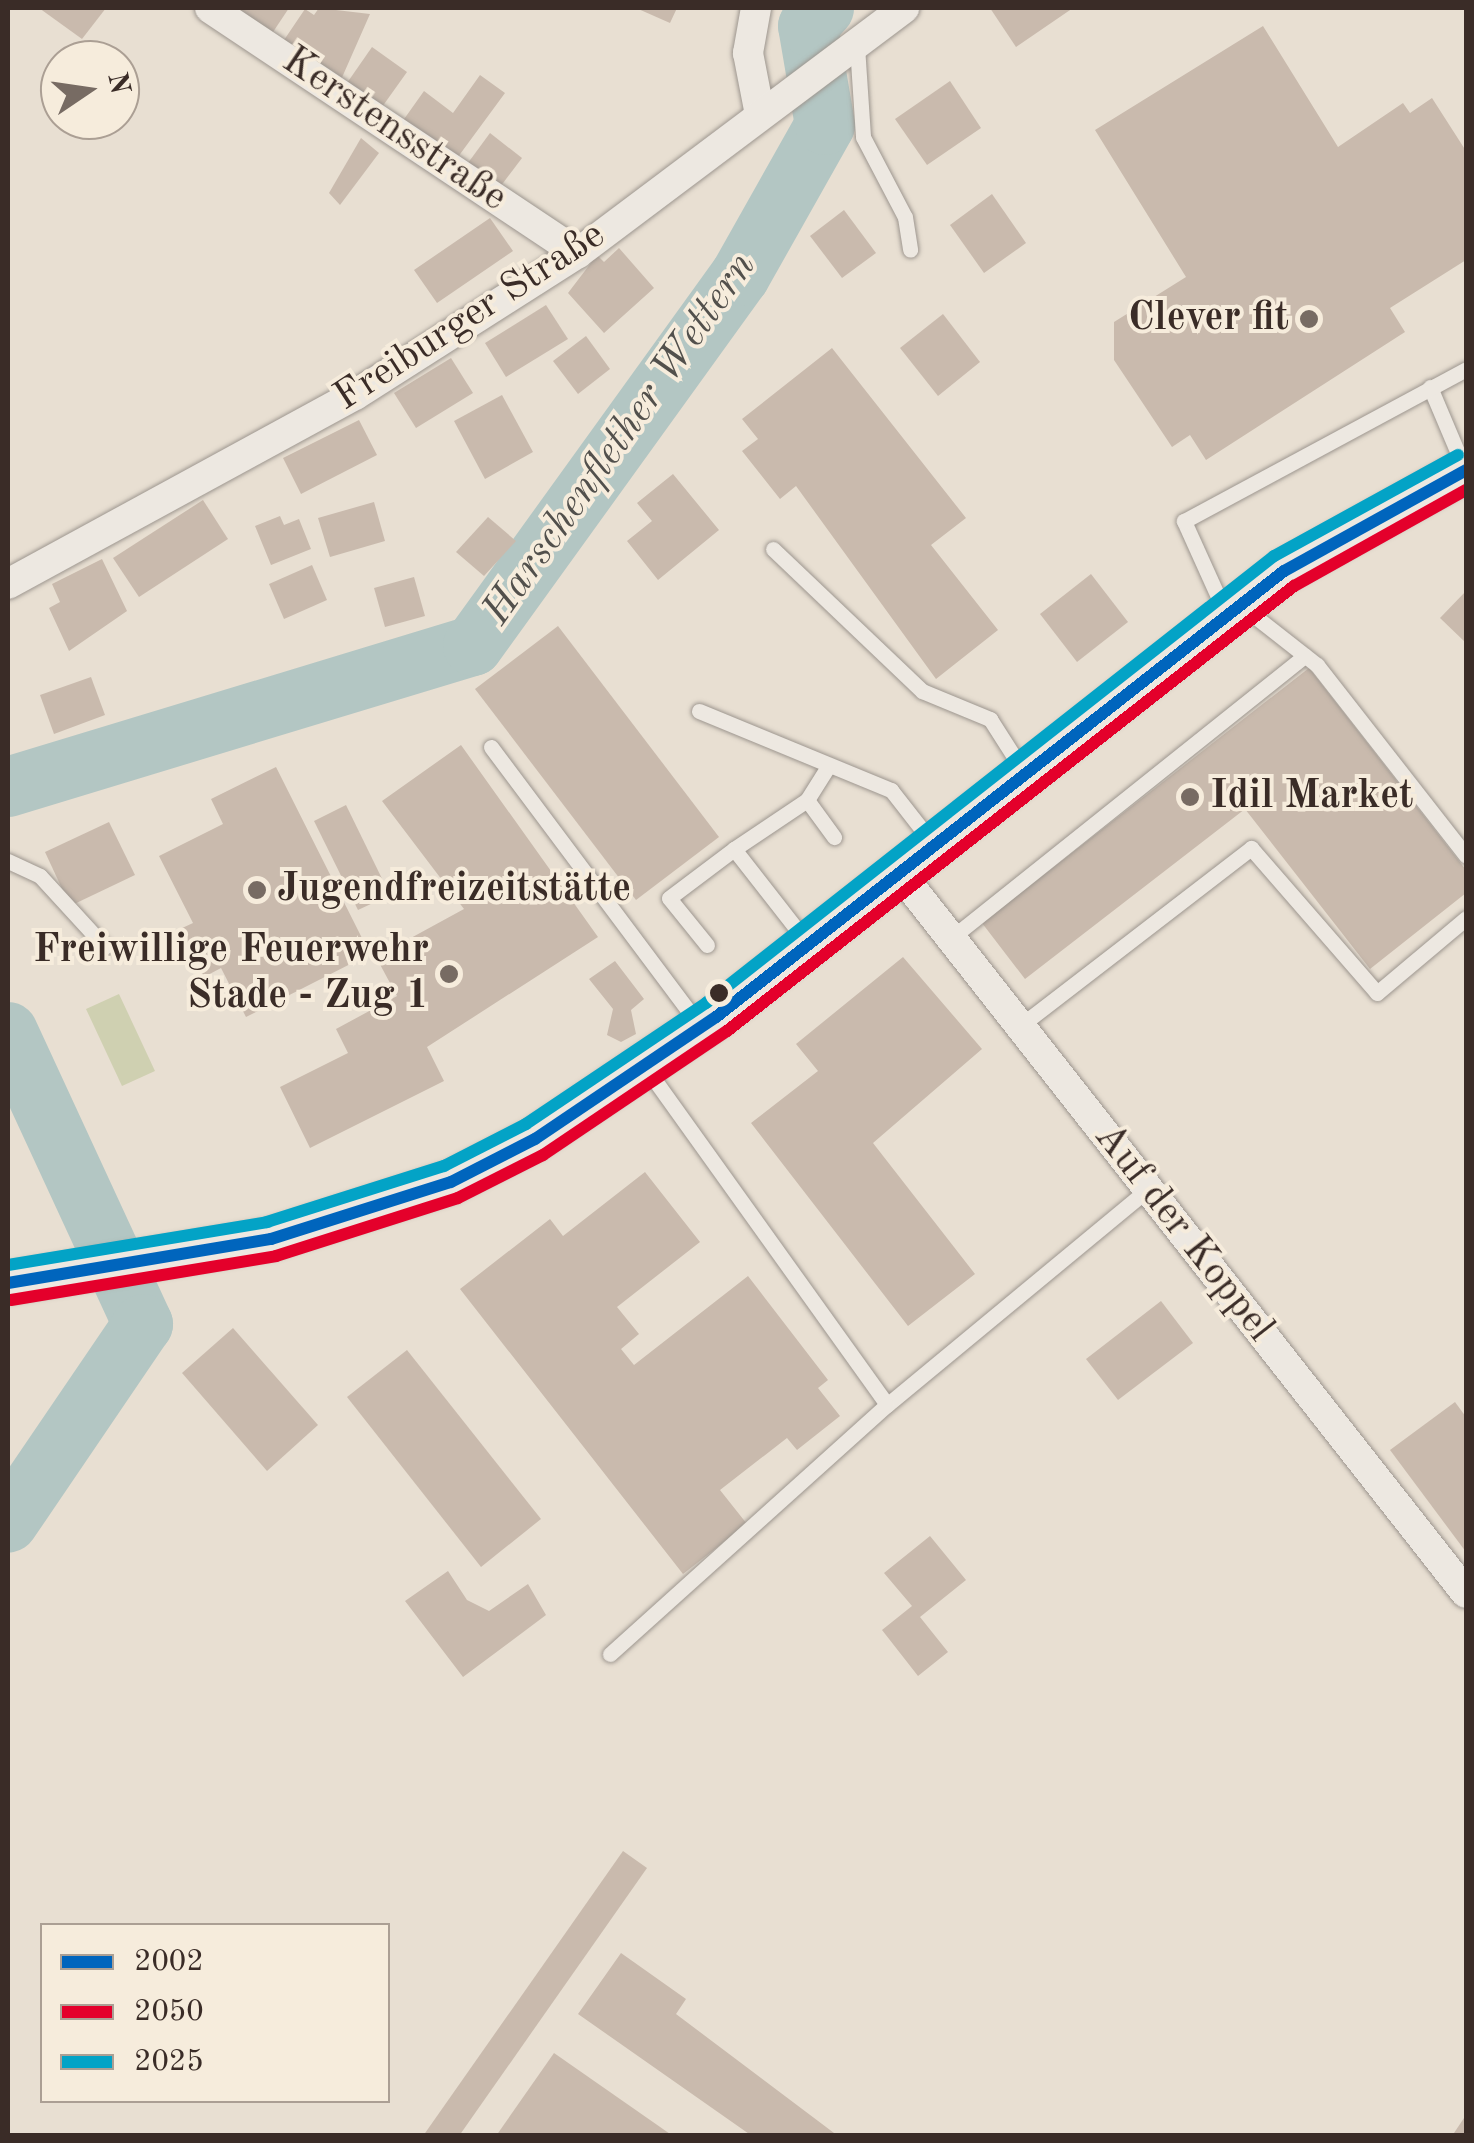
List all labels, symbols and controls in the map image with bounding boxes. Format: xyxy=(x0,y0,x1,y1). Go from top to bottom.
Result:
street label: Kerstensstraße xyxy=(273,37,515,223)
north arrow xyxy=(40,40,140,140)
text: N xyxy=(101,70,133,97)
street label: Freiburger Straße xyxy=(326,212,614,422)
water label: Harschenflether Wettern xyxy=(472,243,768,635)
place label: Clever fit xyxy=(1128,295,1289,343)
marker: Clever fit xyxy=(1298,308,1320,330)
place label: Idil Market xyxy=(1210,773,1414,821)
marker: Idil Market xyxy=(1179,786,1201,808)
place label: Jugendfreizeitstätte xyxy=(277,866,631,914)
marker: Jugendfreizeitstätte xyxy=(246,879,268,901)
place label: Freiwillige Feuerwehr Stade - Zug 1 xyxy=(33,927,429,1021)
marker: Freiwillige Feuerwehr Stade - Zug 1 xyxy=(438,963,460,985)
unlabelled marker xyxy=(709,983,729,1003)
street label: Auf der Koppel xyxy=(1083,1114,1283,1352)
legend xyxy=(40,1923,390,2103)
text: 2002 xyxy=(134,1947,204,1977)
text: 2050 xyxy=(134,1997,204,2027)
text: 2025 xyxy=(134,2047,204,2077)

